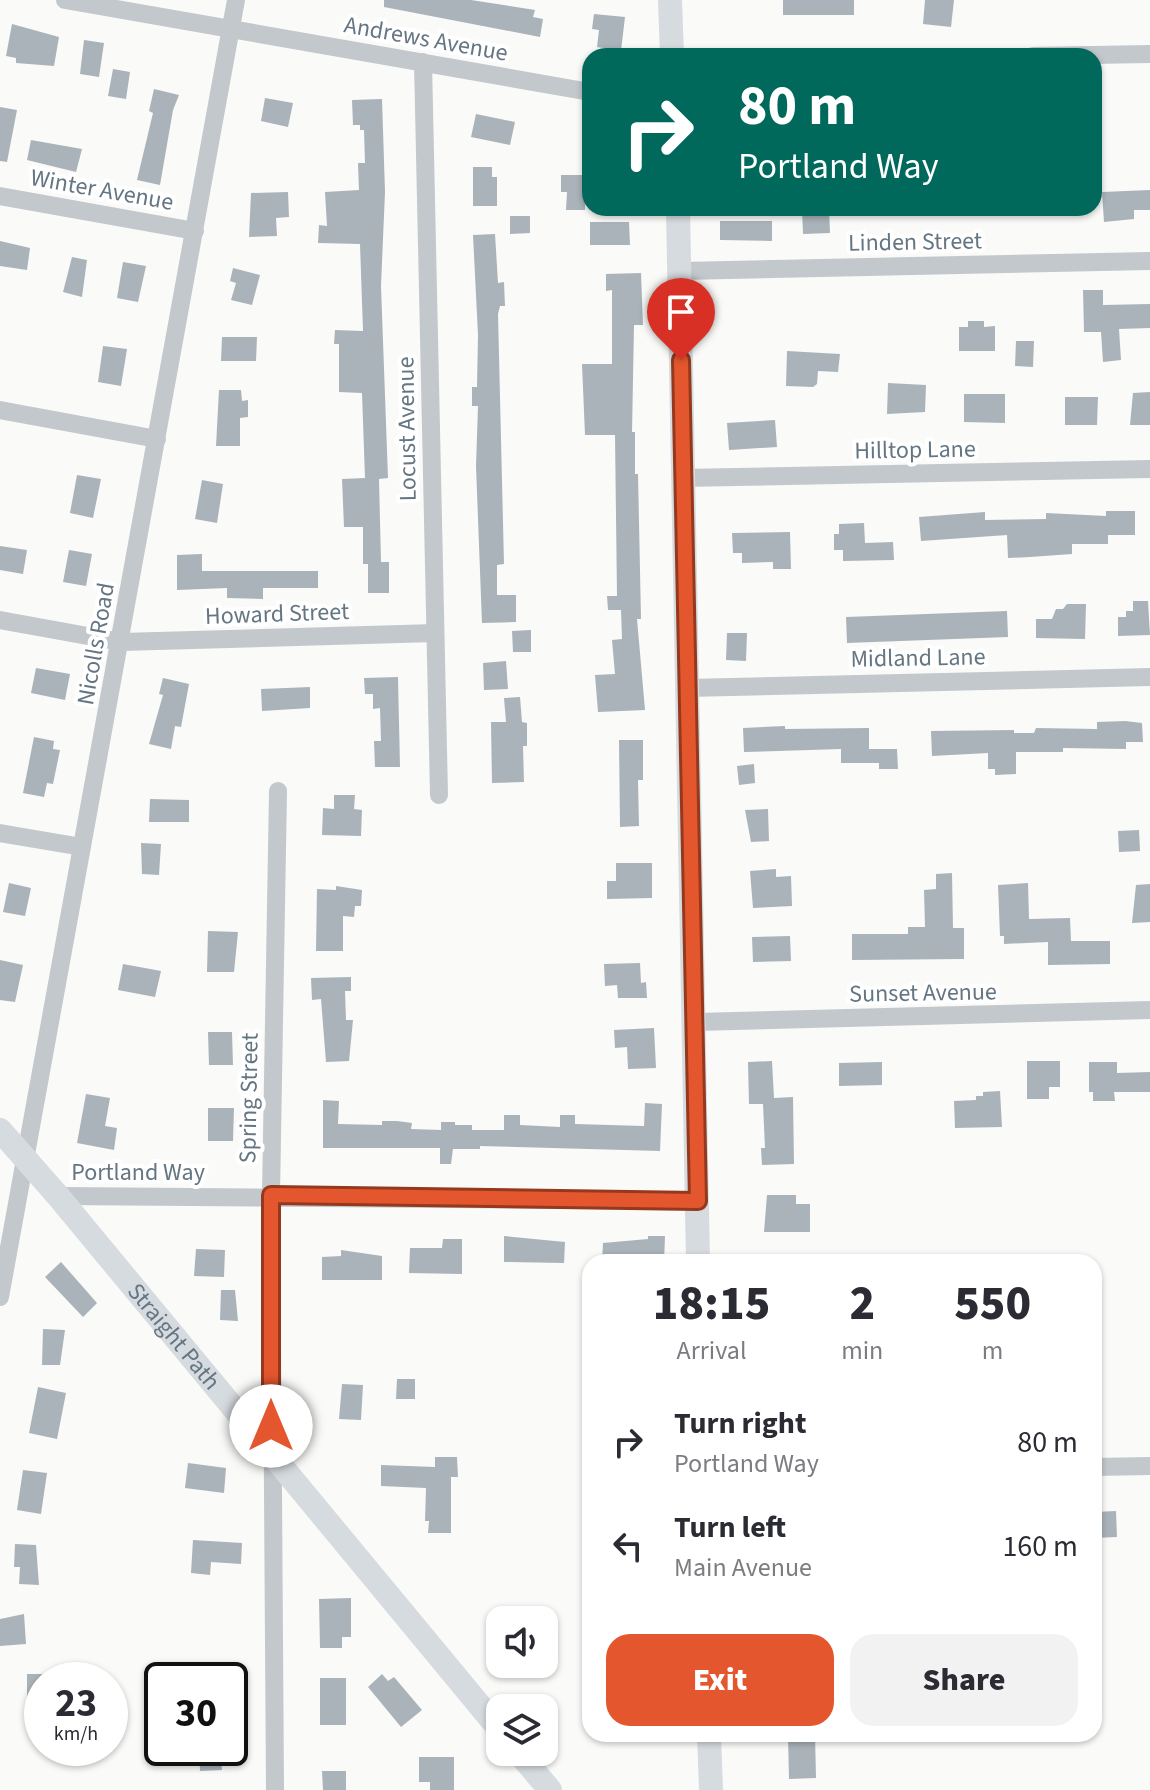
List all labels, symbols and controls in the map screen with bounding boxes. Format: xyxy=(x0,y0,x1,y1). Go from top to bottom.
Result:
street label: Andrews Avenue xyxy=(341,7,511,71)
text: 80 m xyxy=(738,67,856,146)
icon: right xyxy=(606,80,710,184)
text: Portland Way xyxy=(738,141,939,192)
street label: Winter Avenue xyxy=(28,160,176,220)
street label: Linden Street xyxy=(848,223,982,261)
pin xyxy=(647,278,715,360)
icon: arrive xyxy=(659,290,703,334)
street label: Locust Avenue xyxy=(388,356,426,502)
street label: Hilltop Lane xyxy=(854,431,976,469)
street label: Nicolls Road xyxy=(68,580,124,708)
street label: Howard Street xyxy=(204,594,350,634)
street label: Midland Lane xyxy=(850,639,986,677)
street label: Sunset Avenue xyxy=(849,974,997,1012)
street label: Spring Street xyxy=(230,1032,268,1164)
street label: Portland Way xyxy=(71,1155,205,1190)
text: 18:15 xyxy=(653,1270,770,1338)
text: 2 xyxy=(849,1270,875,1338)
text: 550 xyxy=(954,1270,1031,1338)
street label: Straight Path xyxy=(119,1275,229,1397)
text: Arrival xyxy=(677,1332,747,1369)
text: min xyxy=(841,1332,883,1369)
text: m xyxy=(982,1332,1003,1369)
position arrow xyxy=(229,1384,313,1468)
text: Turn right xyxy=(674,1402,806,1445)
icon: right xyxy=(606,1420,650,1464)
text: 80 m xyxy=(1017,1421,1078,1464)
text: Portland Way xyxy=(674,1445,819,1482)
text: Turn left xyxy=(674,1506,786,1549)
icon: left xyxy=(606,1524,650,1568)
text: 160 m xyxy=(1002,1525,1078,1568)
text: Main Avenue xyxy=(674,1549,812,1586)
map controls xyxy=(486,1606,558,1766)
button: sound xyxy=(486,1606,558,1678)
button: Exit xyxy=(606,1634,834,1726)
button: Share xyxy=(850,1634,1078,1726)
speed limit sign: 30 xyxy=(144,1662,248,1766)
text: 23 xyxy=(55,1675,97,1732)
button: layers xyxy=(486,1694,558,1766)
text: km/h xyxy=(54,1720,98,1748)

